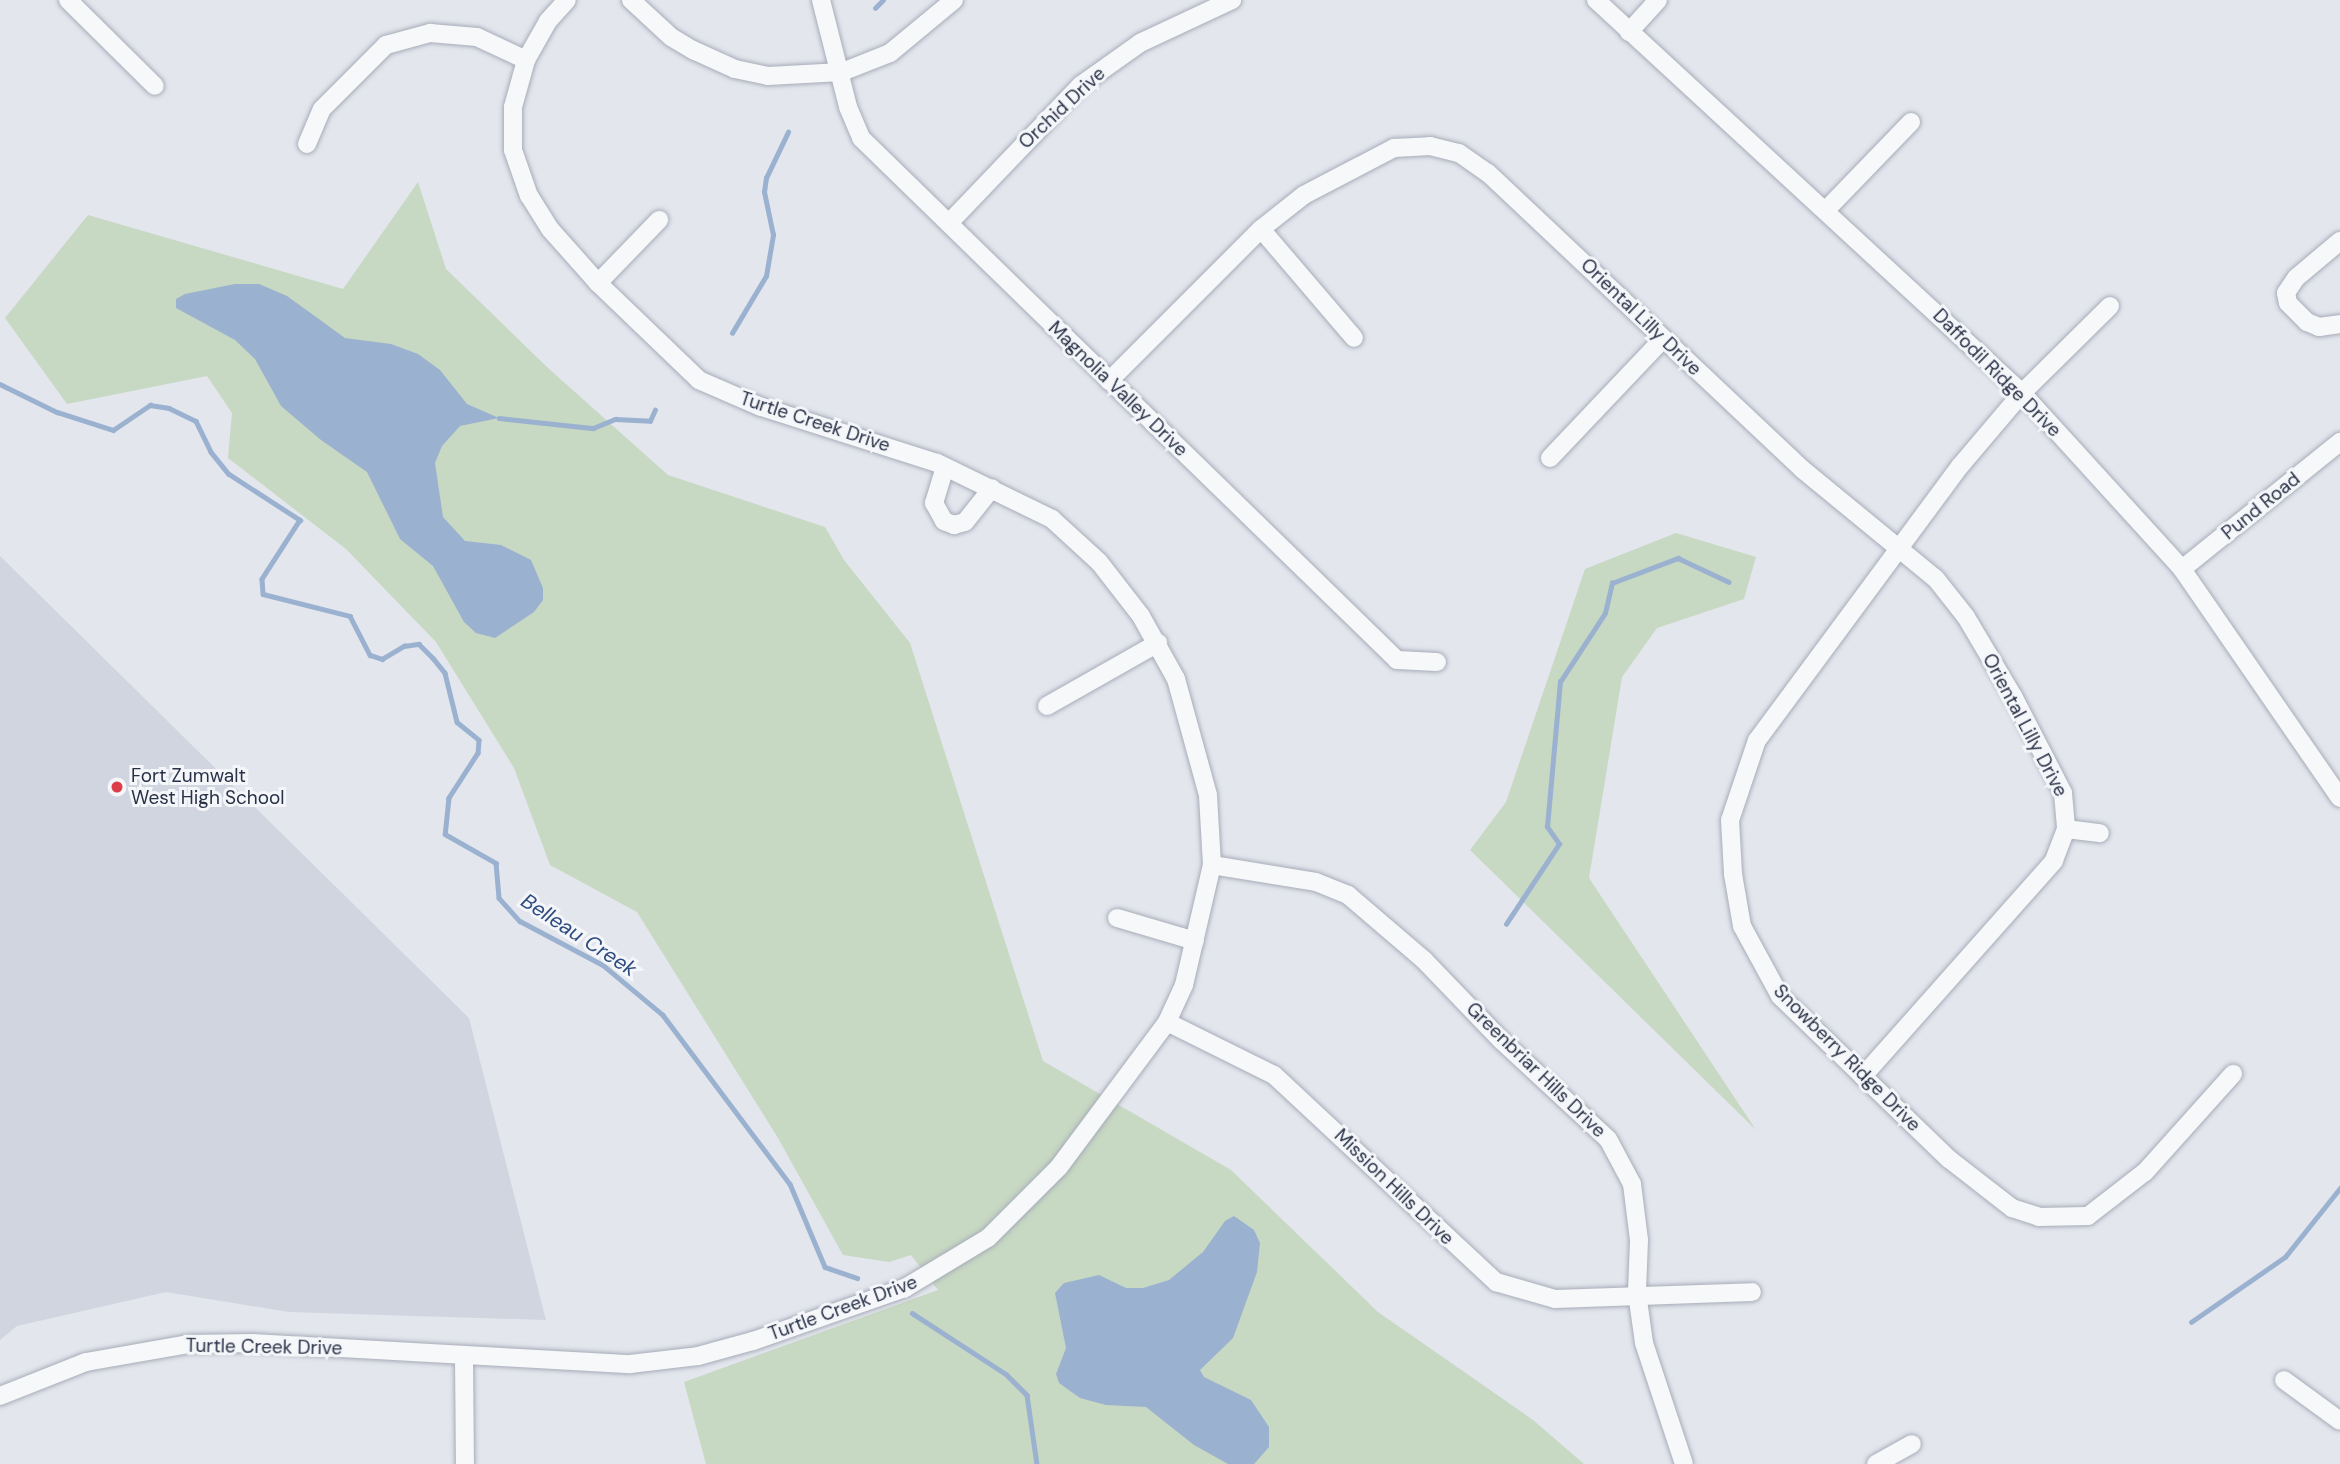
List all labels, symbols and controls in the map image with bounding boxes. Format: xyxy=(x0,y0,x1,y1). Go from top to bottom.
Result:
street label: Orchid Drive xyxy=(1014,62,1110,154)
street label: Oriental Lilly Drive xyxy=(1576,254,1706,380)
street label: Daffodil Ridge Drive xyxy=(1928,304,2066,442)
street label: Magnolia Valley Drive xyxy=(1044,317,1192,461)
street label: Turtle Creek Drive xyxy=(737,387,893,457)
street label: Pund Road xyxy=(2217,468,2305,544)
street label: Oriental Lilly Drive xyxy=(1978,650,2072,800)
place label: Fort Zumwalt West High School xyxy=(131,765,285,809)
marker: Fort Zumwalt West High School xyxy=(109,779,125,795)
water label: Belleau Creek xyxy=(516,888,642,982)
street label: Snowberry Ridge Drive xyxy=(1769,980,1925,1136)
street label: Greenbriar Hills Drive xyxy=(1462,998,1610,1142)
street label: Mission Hills Drive xyxy=(1330,1124,1458,1250)
street label: Turtle Creek Drive xyxy=(765,1270,921,1346)
street label: Turtle Creek Drive xyxy=(185,1334,343,1360)

